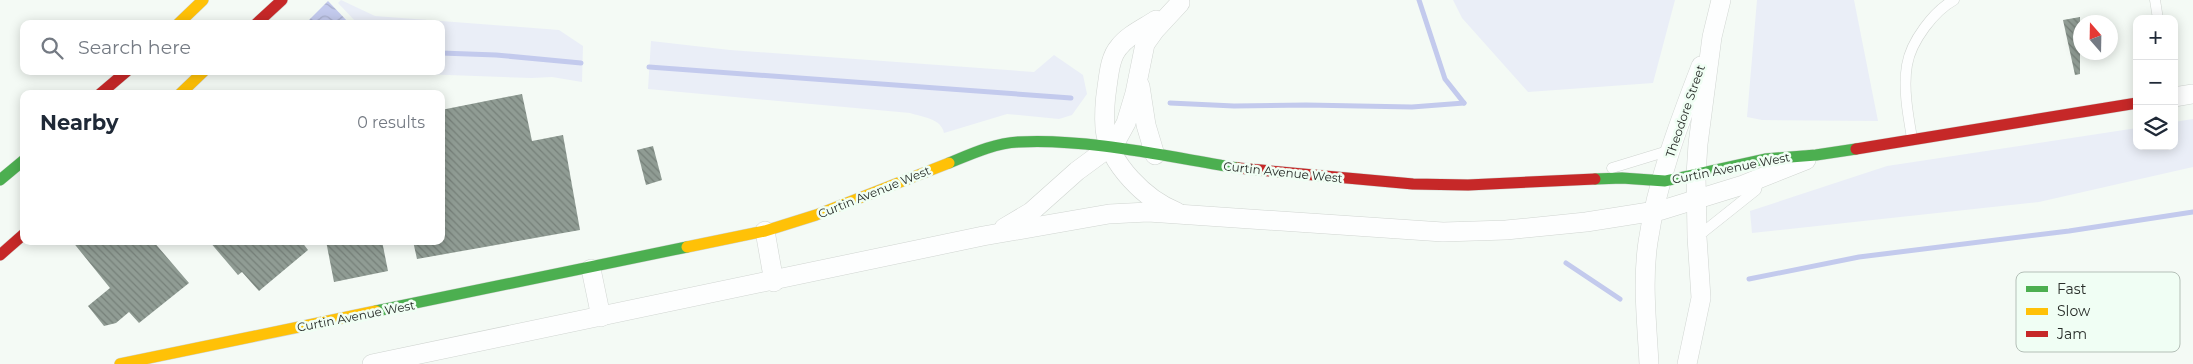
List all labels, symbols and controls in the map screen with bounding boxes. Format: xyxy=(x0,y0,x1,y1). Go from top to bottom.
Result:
north arrow xyxy=(2073,15,2118,60)
map controls xyxy=(2133,15,2178,150)
button: + xyxy=(2133,15,2178,60)
search box xyxy=(20,20,445,75)
icon: search xyxy=(38,34,66,62)
text: Search here xyxy=(78,36,191,59)
button: − xyxy=(2133,60,2178,105)
street label: Theodore Street xyxy=(1662,63,1708,159)
button: layers xyxy=(2133,105,2178,150)
text: Nearby xyxy=(40,110,119,135)
text: 0 results xyxy=(357,113,425,132)
street label: Curtin Avenue West xyxy=(1671,149,1791,187)
street label: Curtin Avenue West xyxy=(1223,158,1343,186)
street label: Curtin Avenue West xyxy=(816,163,932,221)
legend xyxy=(2016,272,2180,352)
text: Fast xyxy=(2057,280,2087,298)
street label: Curtin Avenue West xyxy=(296,297,416,335)
text: Slow xyxy=(2057,302,2091,320)
text: Jam xyxy=(2056,325,2087,343)

